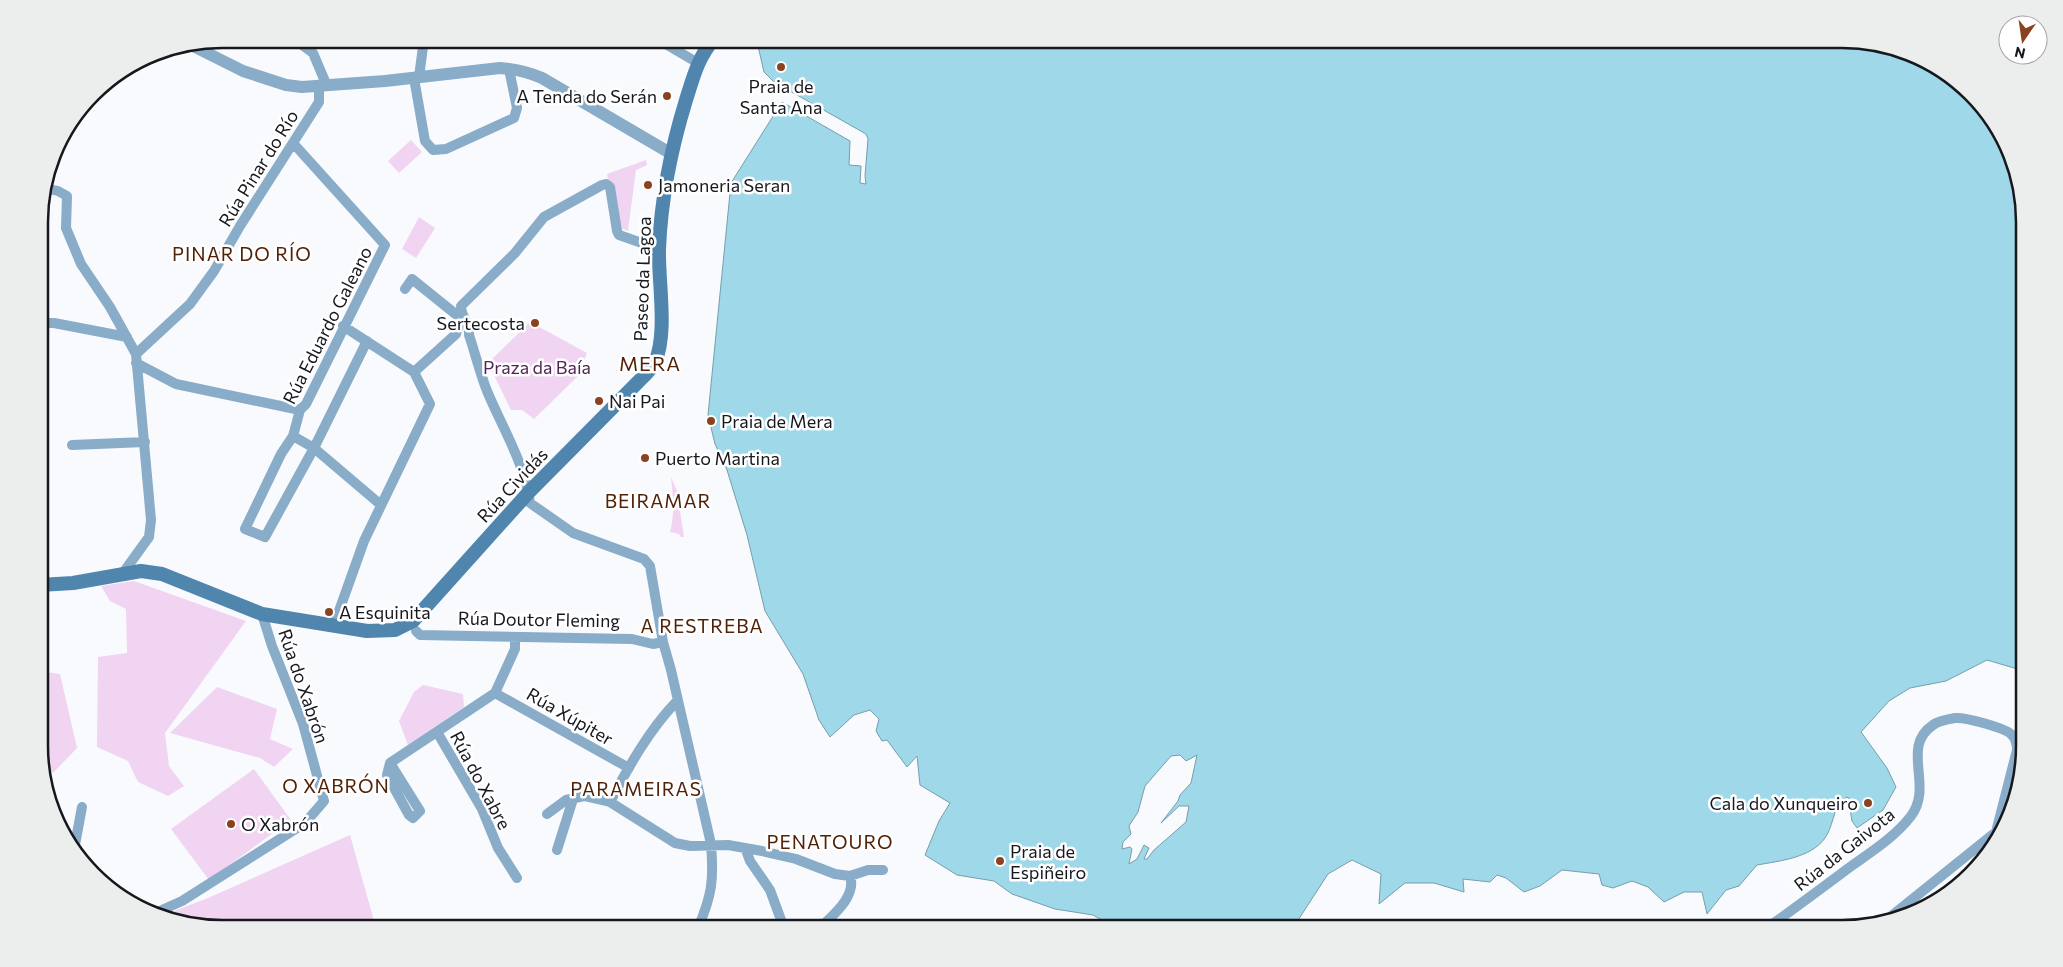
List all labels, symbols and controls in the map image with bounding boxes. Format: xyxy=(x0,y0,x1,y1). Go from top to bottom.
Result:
north arrow xyxy=(1998,15,2048,65)
text: N xyxy=(2013,44,2027,63)
marker: Praia de Santa Ana xyxy=(775,61,787,73)
place label: Praia de Santa Ana xyxy=(740,75,822,118)
place label: A Tenda do Serán xyxy=(517,85,657,107)
marker: A Tenda do Serán xyxy=(661,90,673,102)
street label: Rúa Pinar do Río xyxy=(213,106,303,230)
place label: Jamoneria Seran xyxy=(658,174,790,196)
marker: Jamoneria Seran xyxy=(642,179,654,191)
street label: Paseo da Lagoa xyxy=(629,216,655,342)
district label: PINAR DO RÍO xyxy=(172,242,312,265)
street label: Rúa Eduardo Galeano xyxy=(278,242,376,408)
place label: Sertecosta xyxy=(437,312,525,334)
marker: Sertecosta xyxy=(529,317,541,329)
district label: MERA xyxy=(619,351,681,375)
park label: Praza da Baía xyxy=(483,356,591,378)
place label: Nai Pai xyxy=(609,390,665,412)
marker: Nai Pai xyxy=(593,395,605,407)
place label: Praia de Mera xyxy=(721,410,833,432)
marker: Praia de Mera xyxy=(705,415,717,427)
street label: Rúa Cividás xyxy=(472,443,552,527)
place label: Puerto Martina xyxy=(655,447,780,469)
marker: Puerto Martina xyxy=(639,452,651,464)
district label: BEIRAMAR xyxy=(605,489,711,512)
place label: A Esquinita xyxy=(339,601,431,623)
marker: A Esquinita xyxy=(323,606,335,618)
street label: Rúa Doutor Fleming xyxy=(458,607,621,631)
district label: A RESTREBA xyxy=(640,614,764,637)
street label: Rúa do Xabrón xyxy=(274,626,334,746)
street label: Rúa Xúpiter xyxy=(523,682,617,750)
street label: Rúa do Xabre xyxy=(446,727,516,833)
district label: O XABRÓN xyxy=(282,773,390,797)
district label: PARAMEIRAS xyxy=(570,777,702,800)
place label: Cala do Xunqueiro xyxy=(1710,792,1858,814)
marker: Cala do Xunqueiro xyxy=(1862,797,1874,809)
street label: Rúa da Gaivota xyxy=(1789,803,1899,895)
place label: O Xabrón xyxy=(241,813,319,835)
marker: O Xabrón xyxy=(225,818,237,830)
district label: PENATOURO xyxy=(767,830,893,853)
place label: Praia de Espiñeiro xyxy=(1010,840,1086,883)
marker: Praia de Espiñeiro xyxy=(994,855,1006,867)

